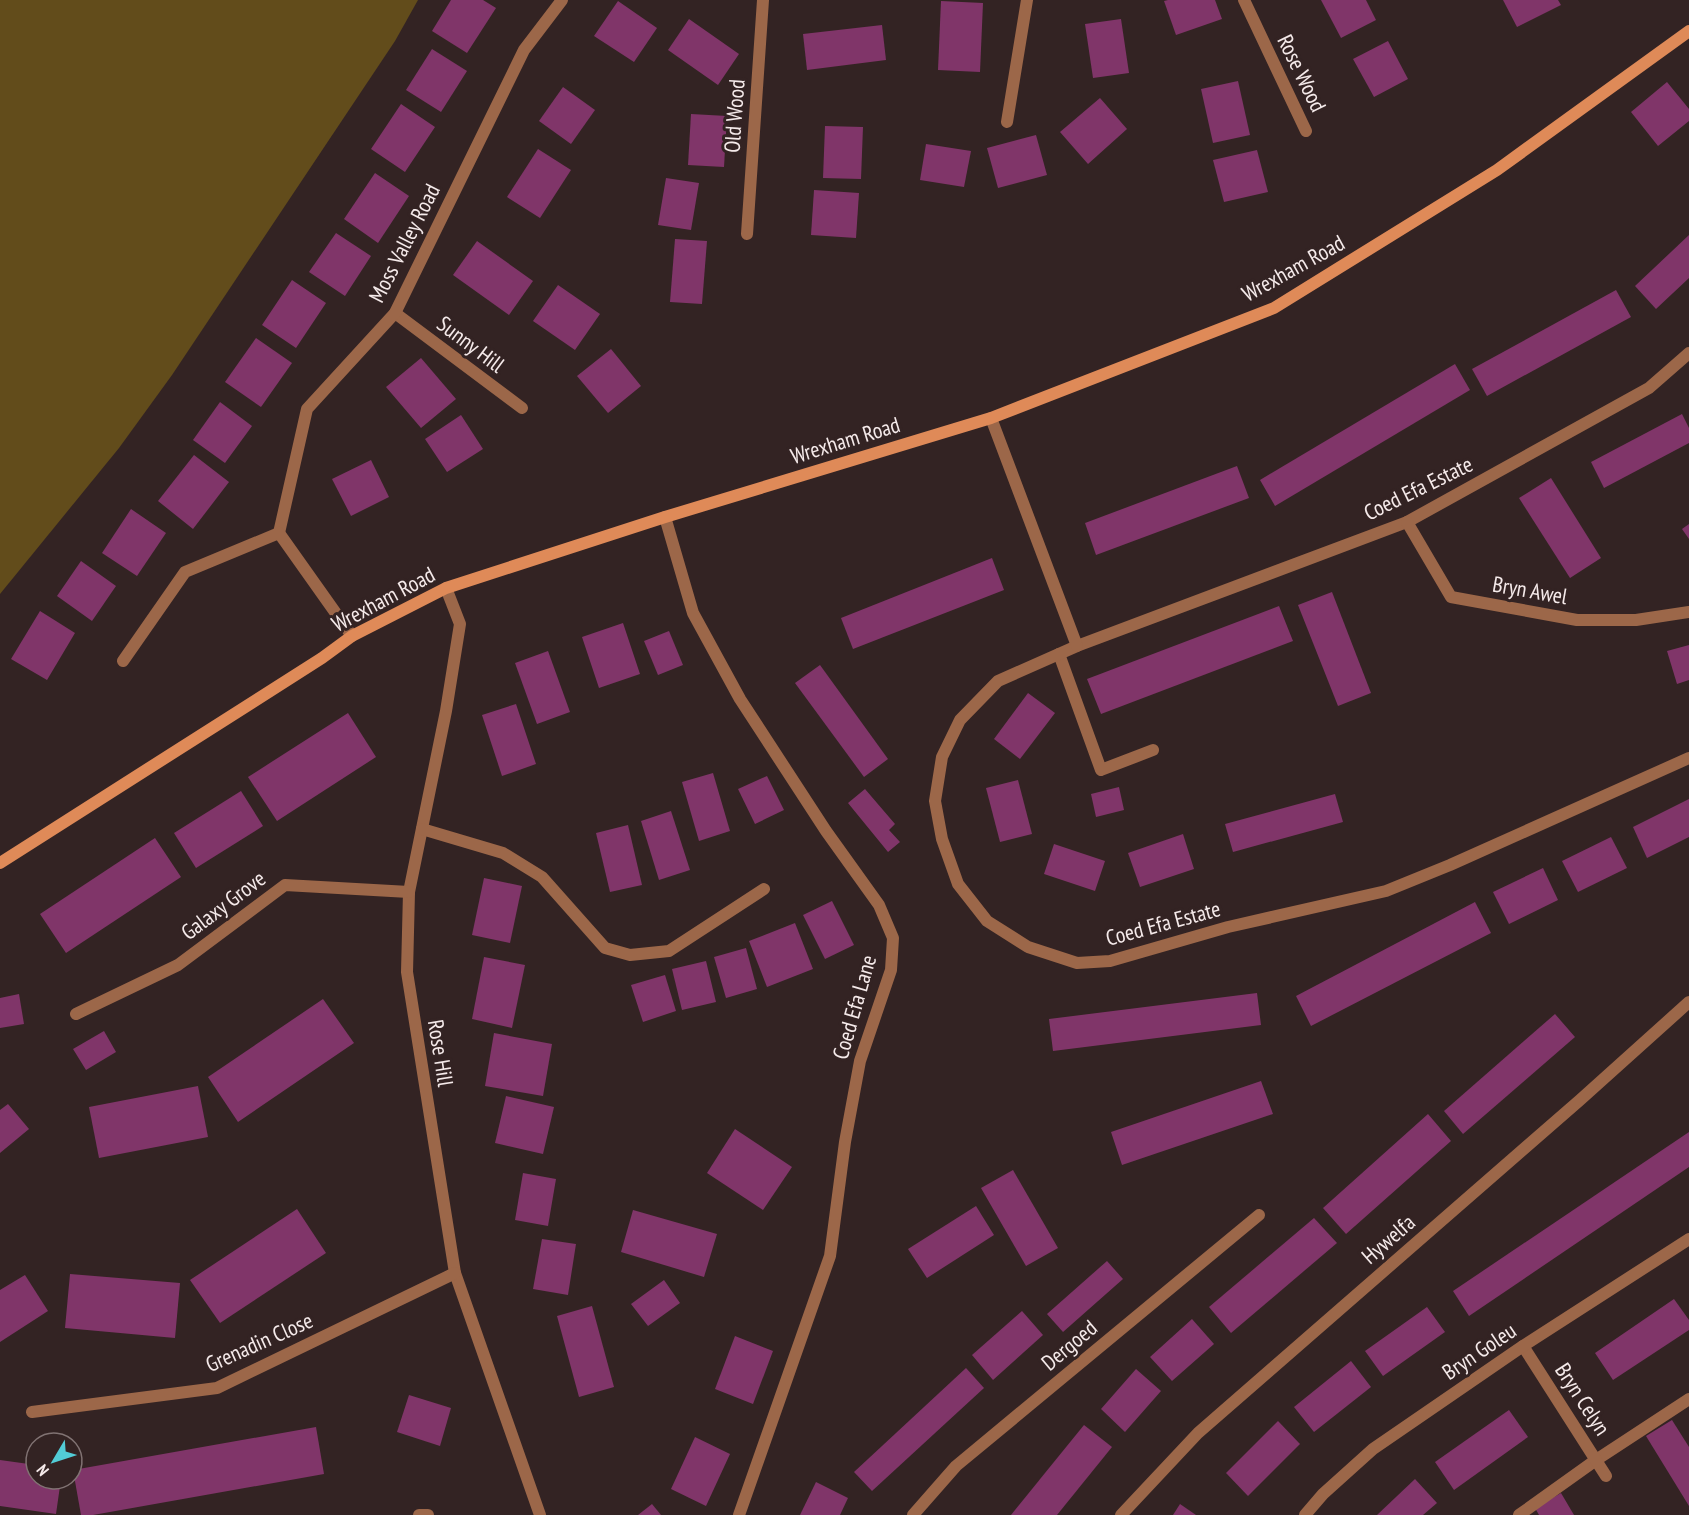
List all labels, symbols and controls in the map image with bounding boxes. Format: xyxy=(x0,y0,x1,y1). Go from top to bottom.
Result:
street label: Rose Wood xyxy=(1271,30,1333,116)
street label: Old Wood xyxy=(717,78,751,154)
street label: Moss Valley Road xyxy=(362,179,446,307)
street label: Wrexham Road xyxy=(1237,228,1349,308)
street label: Sunny Hill xyxy=(432,310,511,379)
street label: Wrexham Road xyxy=(787,410,903,470)
street label: Coed Efa Estate xyxy=(1359,450,1477,526)
street label: Wrexham Road xyxy=(327,560,439,638)
street label: Bryn Awel xyxy=(1490,570,1570,610)
street label: Galaxy Grove xyxy=(175,864,271,946)
street label: Coed Efa Estate xyxy=(1103,894,1223,952)
street label: Coed Efa Lane xyxy=(826,952,882,1062)
street label: Rose Hill xyxy=(422,1018,460,1089)
street label: Hywelfa xyxy=(1356,1208,1420,1270)
street label: Grenadin Close xyxy=(201,1306,317,1378)
street label: Dergoed xyxy=(1035,1314,1103,1376)
street label: Bryn Goleu xyxy=(1437,1316,1521,1386)
street label: Bryn Celyn xyxy=(1549,1358,1617,1440)
north arrow xyxy=(24,1431,84,1491)
text: N xyxy=(32,1461,53,1480)

